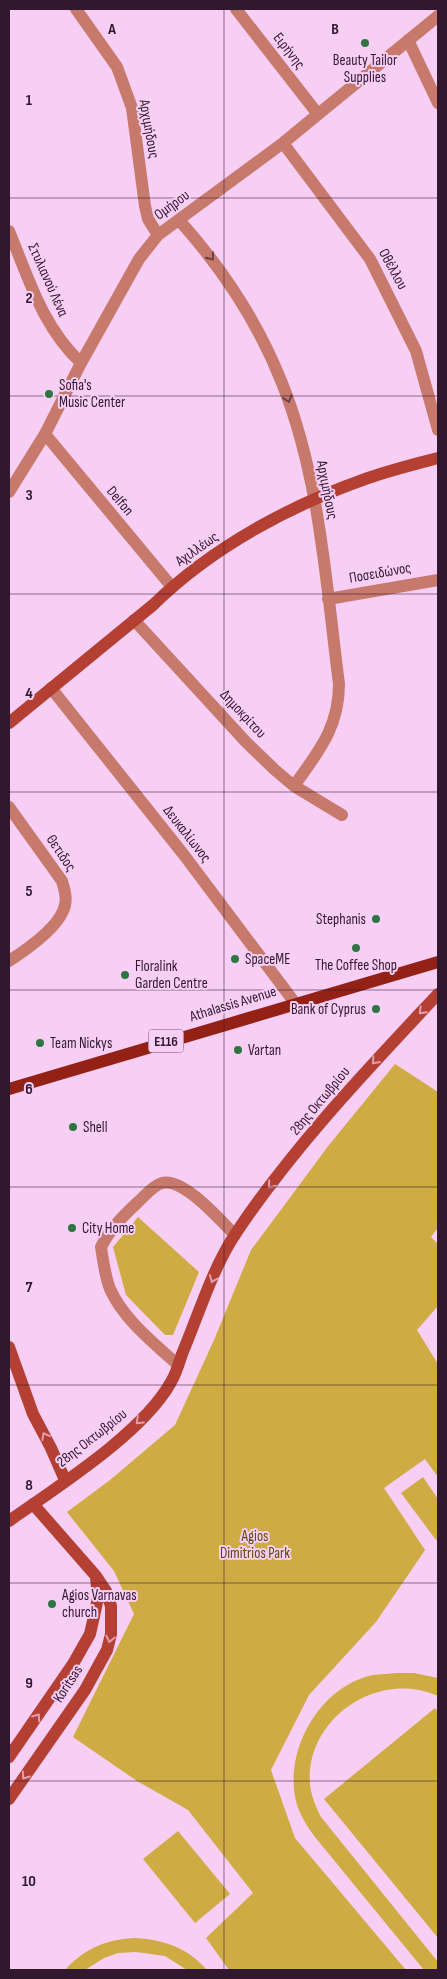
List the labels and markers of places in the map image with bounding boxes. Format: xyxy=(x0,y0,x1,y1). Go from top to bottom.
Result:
marker: Beauty Tailor Supplies xyxy=(359,37,371,49)
place label: Beauty Tailor Supplies xyxy=(333,51,398,87)
place label: Sofia's Music Center xyxy=(59,376,126,412)
marker: Sofia's Music Center xyxy=(43,388,55,400)
place label: Stephanis xyxy=(316,910,366,929)
marker: Stephanis xyxy=(370,913,382,925)
marker: The Coffee Shop xyxy=(350,942,362,954)
place label: SpaceME xyxy=(245,950,290,969)
marker: SpaceME xyxy=(229,953,241,965)
place label: The Coffee Shop xyxy=(315,956,397,975)
place label: Floralink Garden Centre xyxy=(135,957,208,993)
marker: Floralink Garden Centre xyxy=(119,969,131,981)
place label: Bank of Cyprus xyxy=(291,1000,366,1019)
marker: Bank of Cyprus xyxy=(370,1003,382,1015)
place label: Team Nickys xyxy=(50,1034,112,1053)
marker: Team Nickys xyxy=(34,1037,46,1049)
place label: Vartan xyxy=(248,1041,281,1060)
marker: Vartan xyxy=(232,1044,244,1056)
place label: Shell xyxy=(83,1118,107,1137)
marker: Shell xyxy=(67,1121,79,1133)
place label: City Home xyxy=(82,1219,134,1238)
marker: City Home xyxy=(66,1222,78,1234)
place label: Agios Varnavas church xyxy=(61,1586,137,1622)
marker: Agios Varnavas church xyxy=(46,1598,58,1610)

